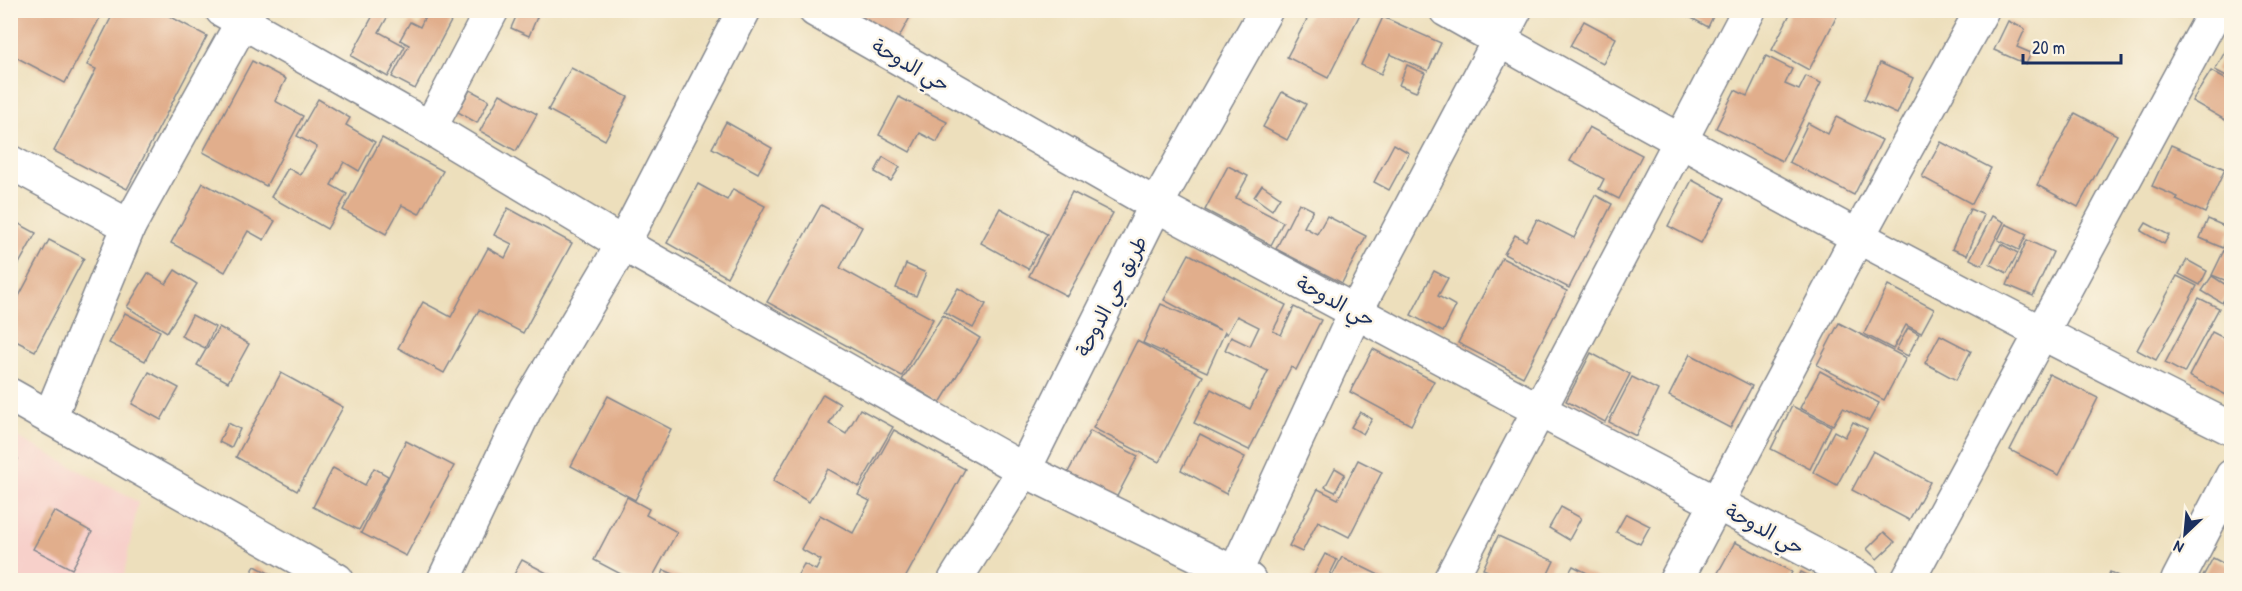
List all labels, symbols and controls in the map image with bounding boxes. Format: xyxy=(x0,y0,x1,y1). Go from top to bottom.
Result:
scale bar xyxy=(2023,27,2120,65)
street label: حي الدوحة xyxy=(865,32,955,102)
text: 20 m xyxy=(2032,35,2065,60)
street label: طريق حي الدوحة xyxy=(1069,231,1157,363)
street label: حي الدوحة xyxy=(1290,269,1380,337)
street label: حي الدوحة xyxy=(1719,497,1809,565)
north arrow xyxy=(2155,504,2215,564)
text: N xyxy=(2169,536,2187,559)

